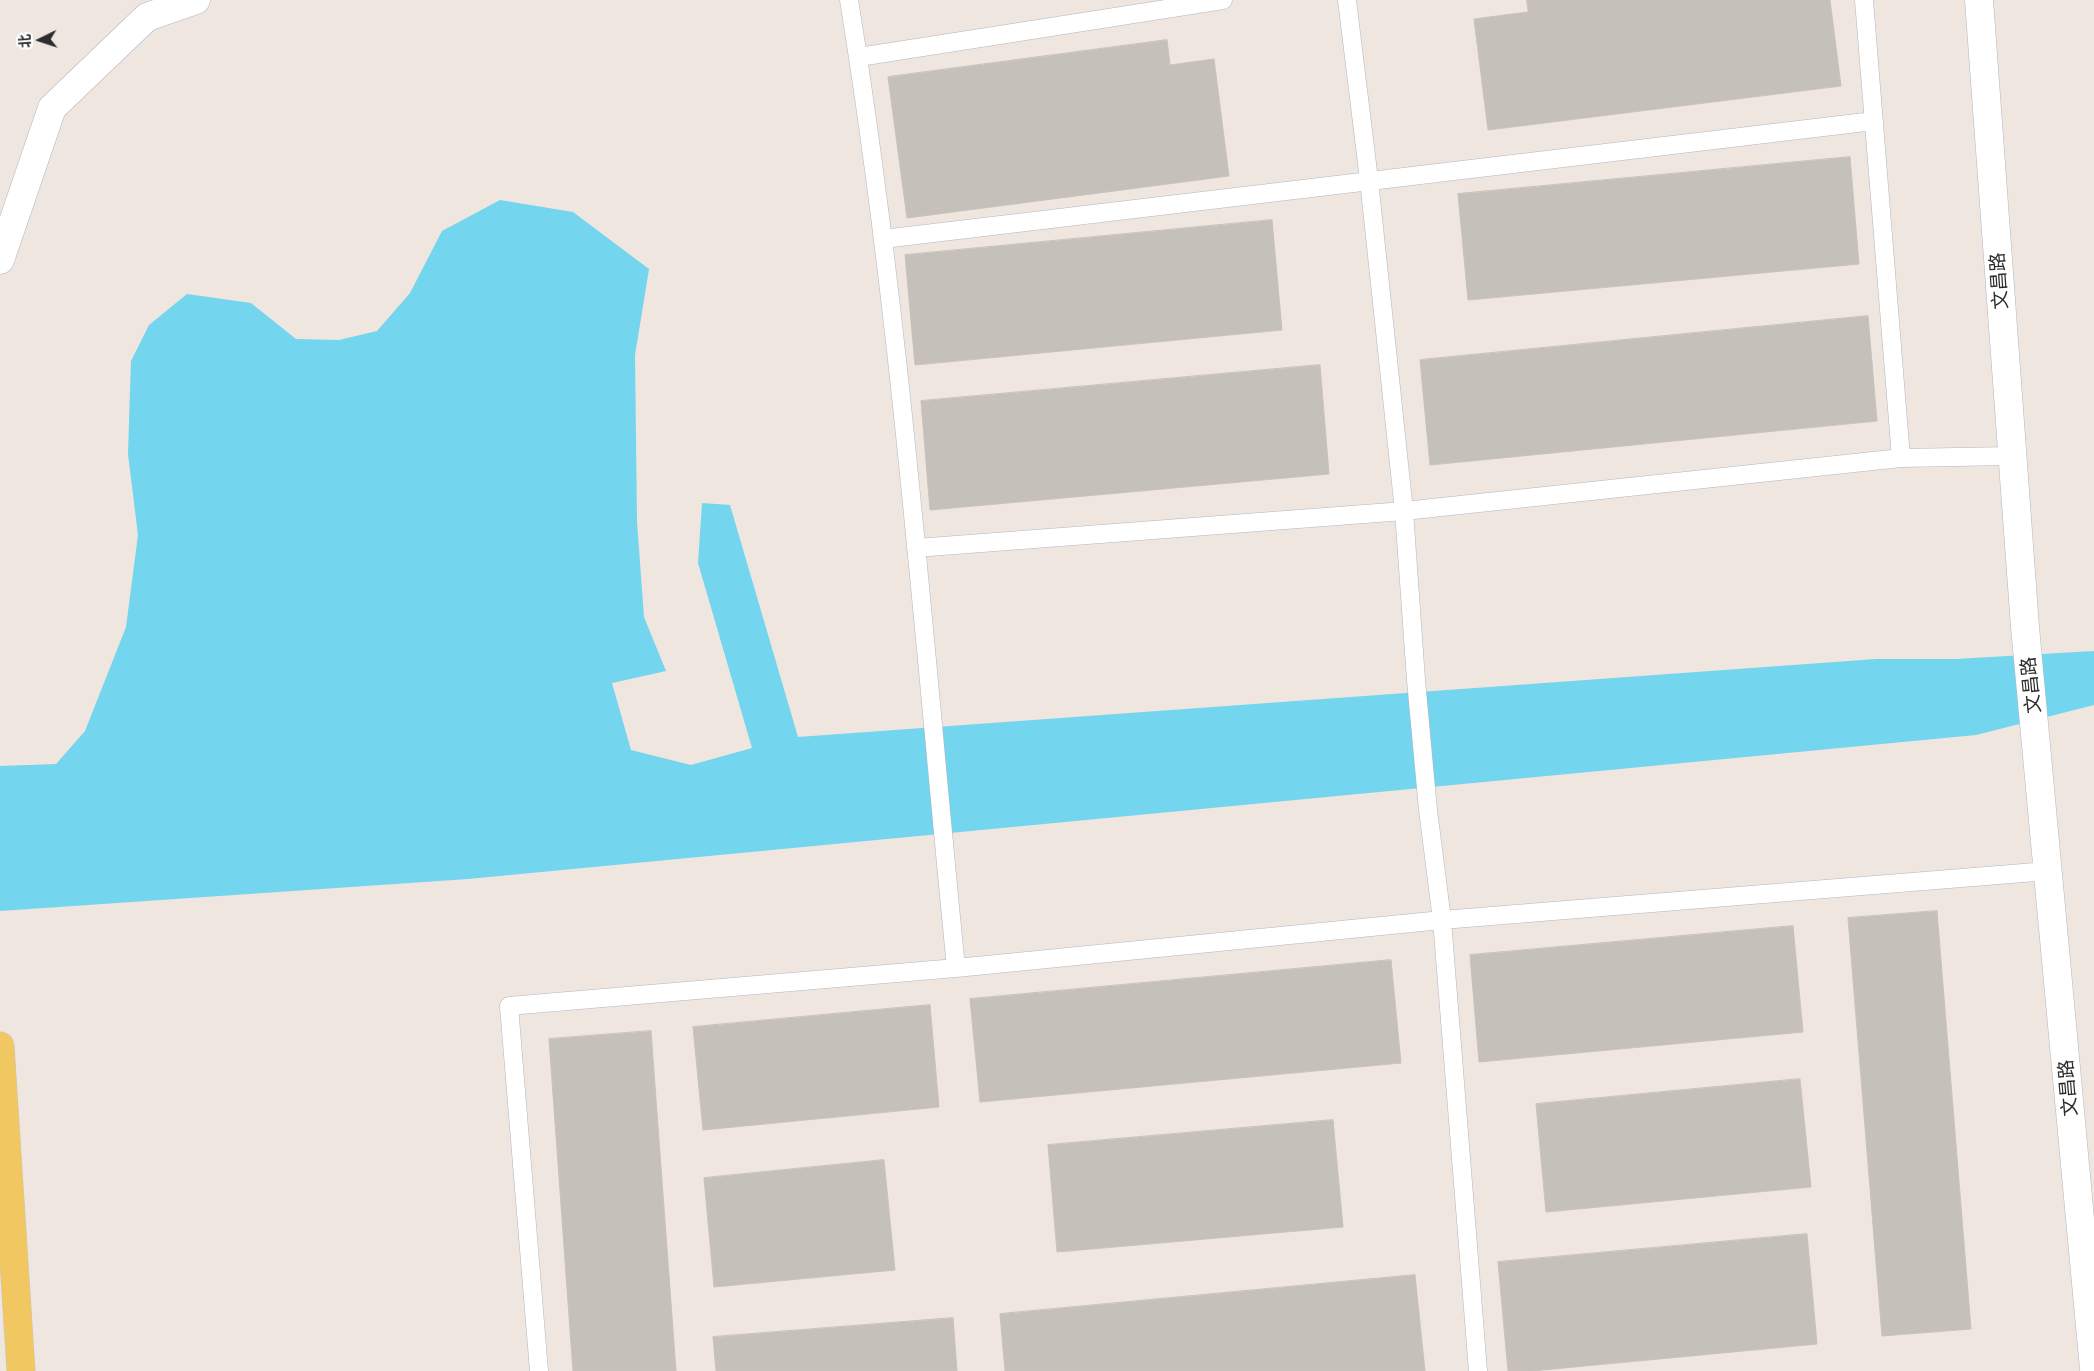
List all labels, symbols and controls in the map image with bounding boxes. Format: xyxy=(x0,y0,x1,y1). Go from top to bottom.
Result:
north arrow xyxy=(15,15,65,65)
text: 北 xyxy=(16,34,34,49)
street label: 文昌路 xyxy=(1986,252,2012,310)
street label: 文昌路 xyxy=(2017,655,2045,715)
street label: 文昌路 xyxy=(2054,1059,2082,1117)

